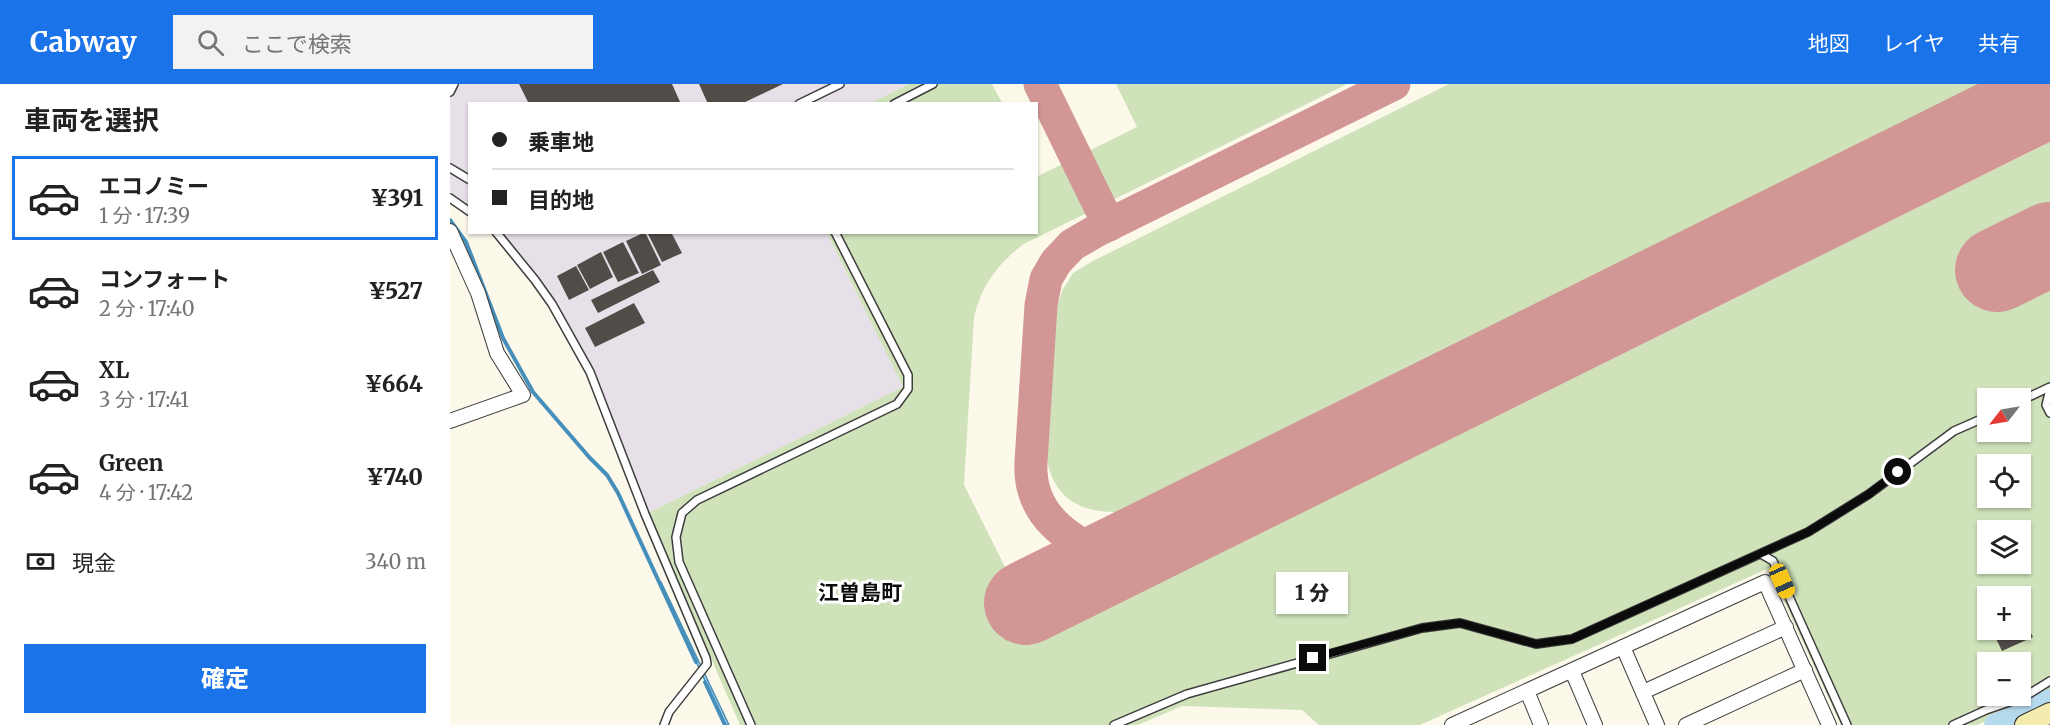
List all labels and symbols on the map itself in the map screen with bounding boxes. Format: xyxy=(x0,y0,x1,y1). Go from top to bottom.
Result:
north arrow xyxy=(1977,388,2031,442)
route start xyxy=(1884,458,1911,485)
car xyxy=(1766,561,1798,601)
callout: 1 分 xyxy=(1277,571,1349,613)
district label: 江曽島町 xyxy=(818,579,902,606)
route end xyxy=(1299,644,1326,671)

